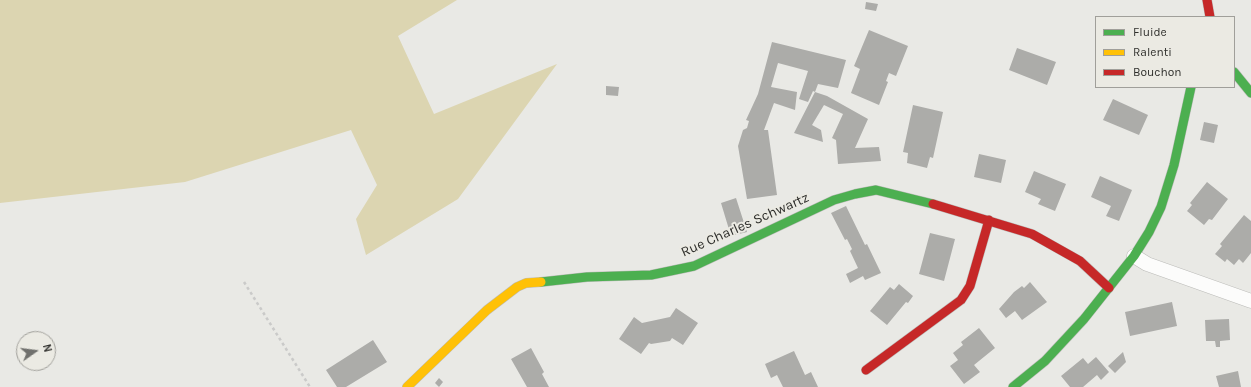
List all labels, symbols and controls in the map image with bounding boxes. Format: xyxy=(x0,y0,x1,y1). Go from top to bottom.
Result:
legend xyxy=(1095,16,1235,88)
text: Fluide xyxy=(1133,25,1167,39)
text: Ralenti xyxy=(1133,45,1172,59)
text: Bouchon xyxy=(1133,65,1182,79)
street label: Rue Charles Schwartz xyxy=(678,189,812,261)
north arrow xyxy=(16,331,56,371)
text: N xyxy=(40,343,54,354)

